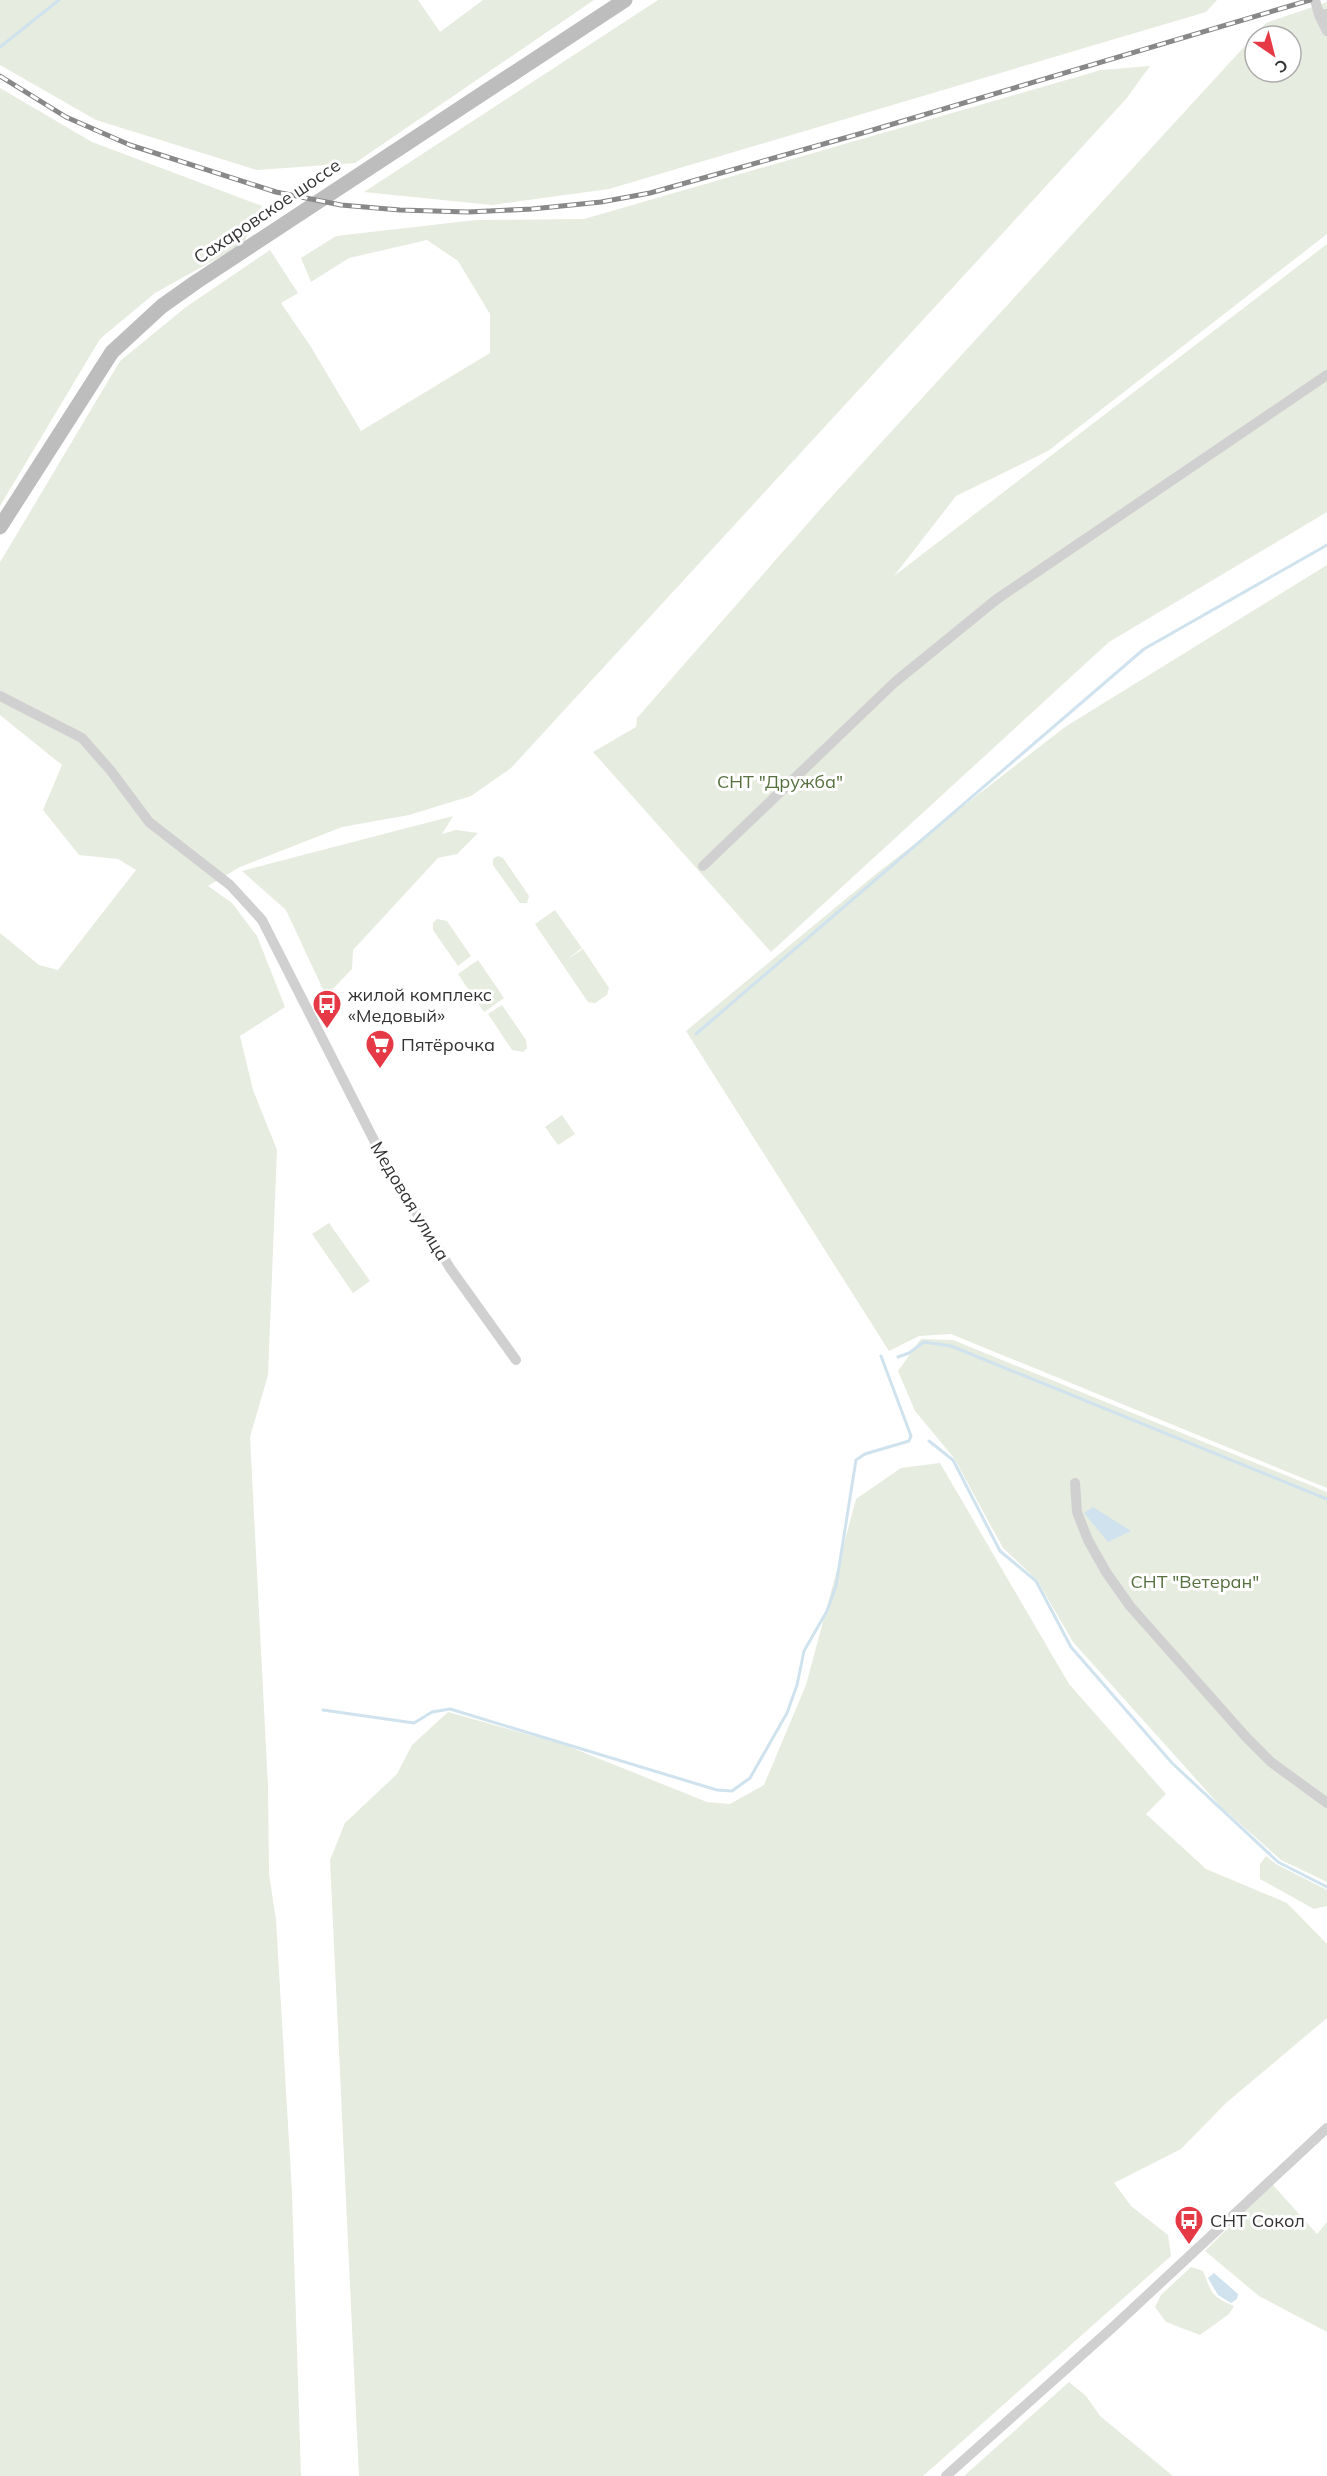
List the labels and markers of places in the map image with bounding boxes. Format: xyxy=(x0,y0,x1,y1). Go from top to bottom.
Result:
place label: жилой комплекс «Медовый» xyxy=(348,983,492,1027)
bus stop icon: жилой комплекс «Медовый» xyxy=(311,988,343,1030)
supermarket icon: Пятёрочка xyxy=(364,1028,396,1070)
place label: Пятёрочка xyxy=(401,1033,495,1056)
bus stop icon: СНТ Сокол xyxy=(1173,2204,1205,2246)
place label: СНТ Сокол xyxy=(1210,2209,1305,2232)

